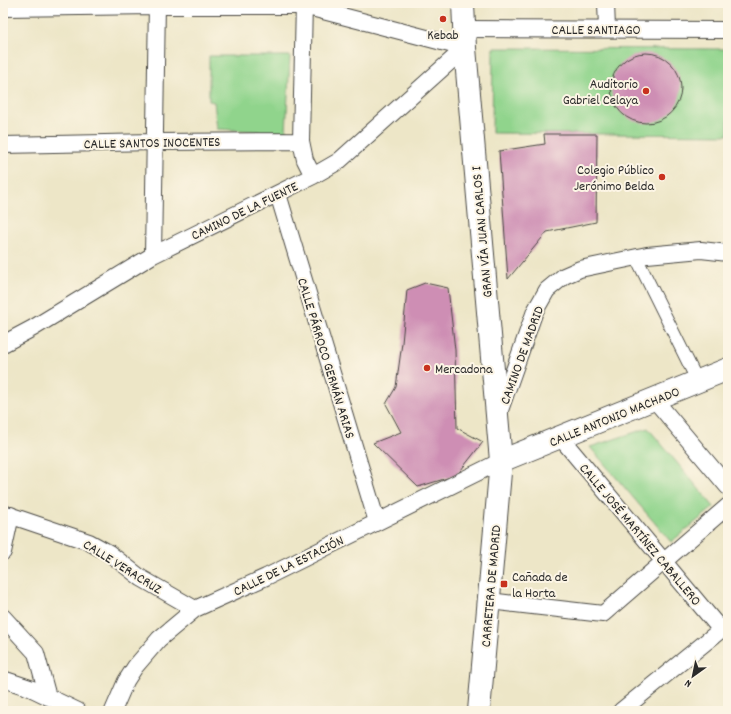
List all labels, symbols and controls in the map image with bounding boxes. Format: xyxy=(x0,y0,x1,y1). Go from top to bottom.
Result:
marker: Kebab xyxy=(438,14,448,24)
street label: CALLE SANTIAGO xyxy=(552,21,641,41)
place label: Kebab xyxy=(427,26,459,46)
place label: Auditorio Gabriel Celaya xyxy=(563,75,638,111)
marker: Auditorio Gabriel Celaya xyxy=(641,86,651,96)
street label: CALLE SANTOS INOCENTES xyxy=(83,133,221,155)
place label: Colegio Público Jerónimo Belda xyxy=(574,161,654,197)
street label: GRAN VÍA JUAN CARLOS I xyxy=(467,165,499,298)
marker: Colegio Público Jerónimo Belda xyxy=(657,172,667,182)
street label: CAMINO DE LA FUENTE xyxy=(188,177,302,246)
street label: CALLE PÁRROCO GERMÁN ARIAS xyxy=(291,276,359,442)
street label: CAMINO DE MADRID xyxy=(496,304,550,408)
place label: Mercadona xyxy=(435,360,493,380)
marker: Mercadona xyxy=(422,363,432,373)
street label: CALLE ANTONIO MACHADO xyxy=(547,383,683,453)
street label: CALLE JOSÉ MARTÍNEZ CABALLERO xyxy=(574,460,705,611)
street label: CARRETERA DE MADRID xyxy=(477,524,507,648)
street label: CALLE DE LA ESTACIÓN xyxy=(230,531,347,602)
street label: CALLE VERACRUZ xyxy=(79,535,166,600)
place label: Cañada de la Horta xyxy=(512,568,568,604)
marker: Cañada de la Horta xyxy=(499,579,509,589)
north arrow xyxy=(673,656,713,696)
text: N xyxy=(682,674,695,691)

